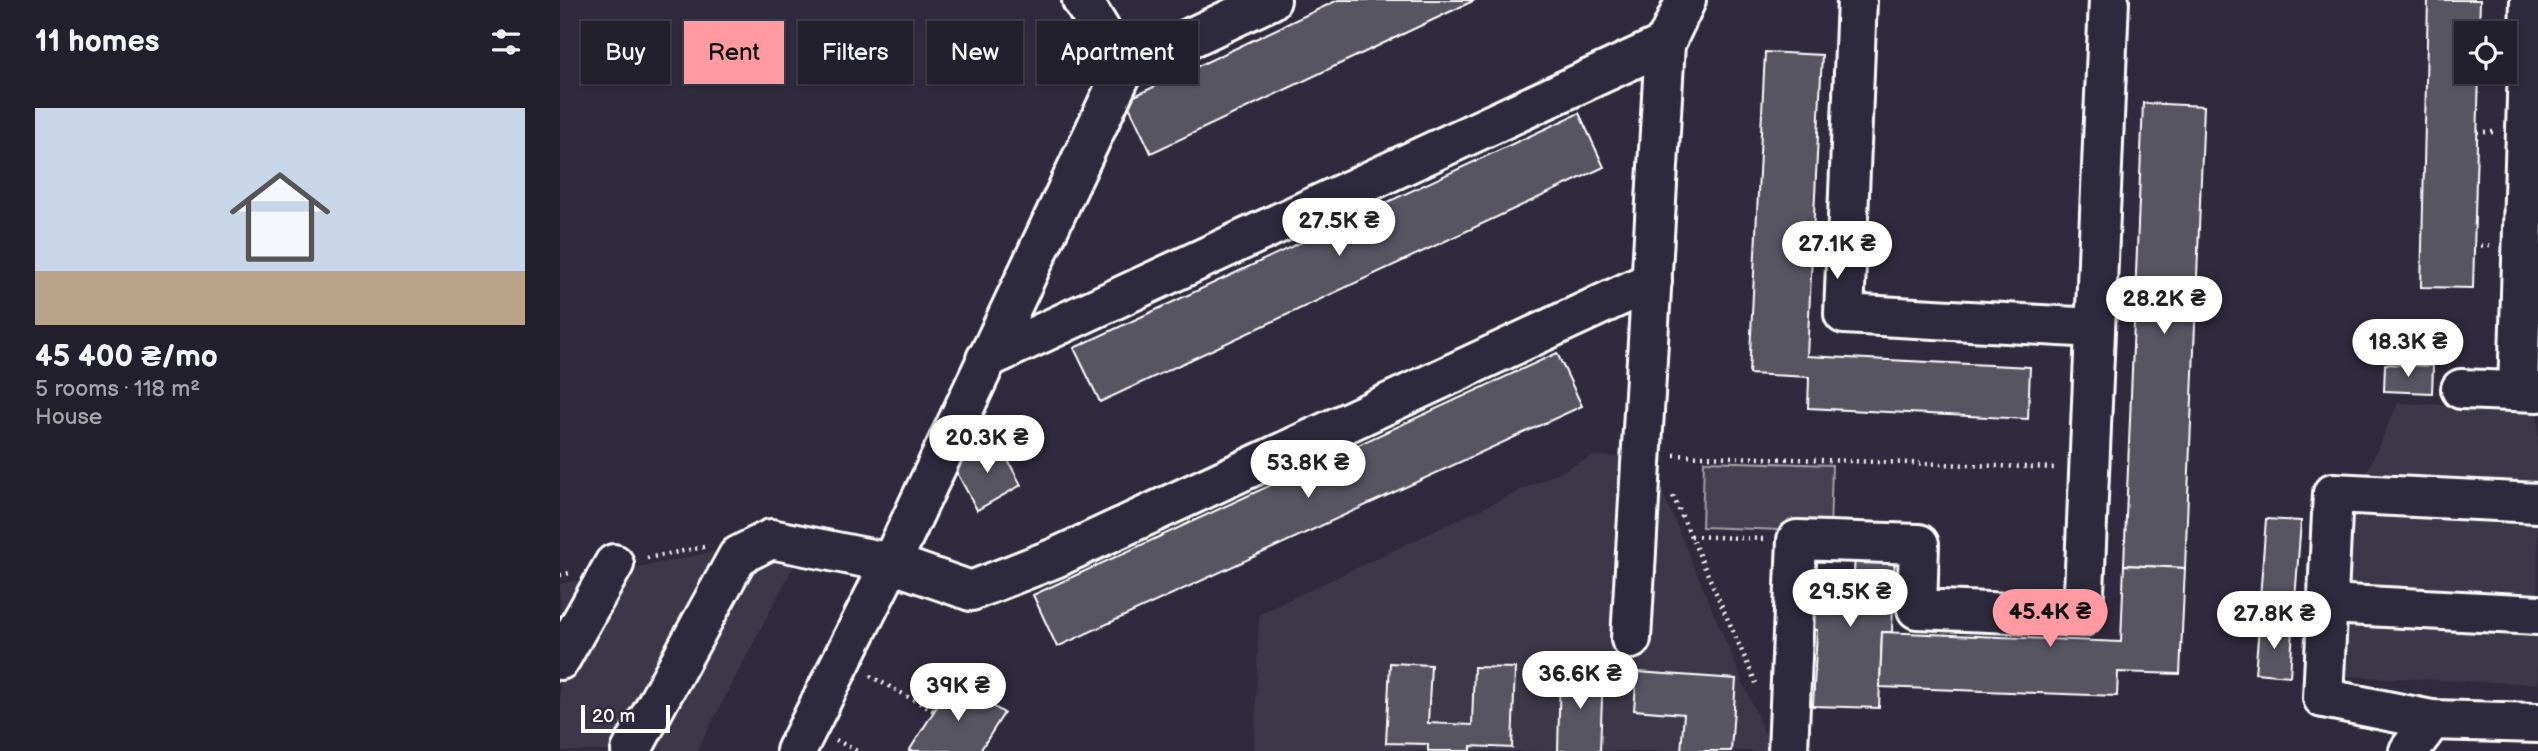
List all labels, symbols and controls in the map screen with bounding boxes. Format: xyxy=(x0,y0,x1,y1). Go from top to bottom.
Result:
chip: Buy xyxy=(581,21,670,84)
chip: Rent xyxy=(684,21,784,84)
chip: Filters xyxy=(798,21,913,84)
chip: New xyxy=(927,21,1023,84)
chip: Apartment xyxy=(1037,21,1198,84)
map controls xyxy=(2454,21,2517,84)
button: locate xyxy=(2454,21,2517,84)
icon: filters xyxy=(487,23,525,61)
text: 11 homes xyxy=(35,24,159,60)
icon: home xyxy=(217,154,343,280)
pin: 27.5K ₴ xyxy=(1274,198,1404,258)
text: 27.5K ₴ xyxy=(1298,207,1380,235)
pin: 27.1K ₴ xyxy=(1772,222,1902,281)
text: 27.1K ₴ xyxy=(1798,230,1876,258)
pin: 28.2K ₴ xyxy=(2099,276,2229,336)
text: 28.2K ₴ xyxy=(2122,285,2206,313)
pin: 18.3K ₴ xyxy=(2343,320,2473,379)
text: 18.3K ₴ xyxy=(2368,328,2448,356)
text: 45 400 ₴/mo xyxy=(35,339,218,375)
text: 5 rooms · 118 m² xyxy=(35,375,200,403)
text: House xyxy=(35,403,102,431)
pin: 20.3K ₴ xyxy=(922,416,1052,475)
text: 20.3K ₴ xyxy=(945,424,1029,452)
pin: 53.8K ₴ xyxy=(1243,440,1373,500)
text: 53.8K ₴ xyxy=(1267,449,1349,477)
pin: 29.5K ₴ xyxy=(1785,570,1915,629)
text: 29.5K ₴ xyxy=(1809,578,1891,606)
pin: 45.4K ₴ xyxy=(1985,590,2115,649)
pin: 27.8K ₴ xyxy=(2209,592,2339,651)
text: 45.4K ₴ xyxy=(2009,598,2091,626)
text: 27.8K ₴ xyxy=(2233,600,2315,628)
pin: 36.6K ₴ xyxy=(1515,652,1645,711)
text: 36.6K ₴ xyxy=(1538,660,1622,688)
pin: 39K ₴ xyxy=(909,664,1007,723)
text: 39K ₴ xyxy=(926,672,990,700)
scale bar xyxy=(581,702,670,734)
text: 20 m xyxy=(592,705,635,728)

